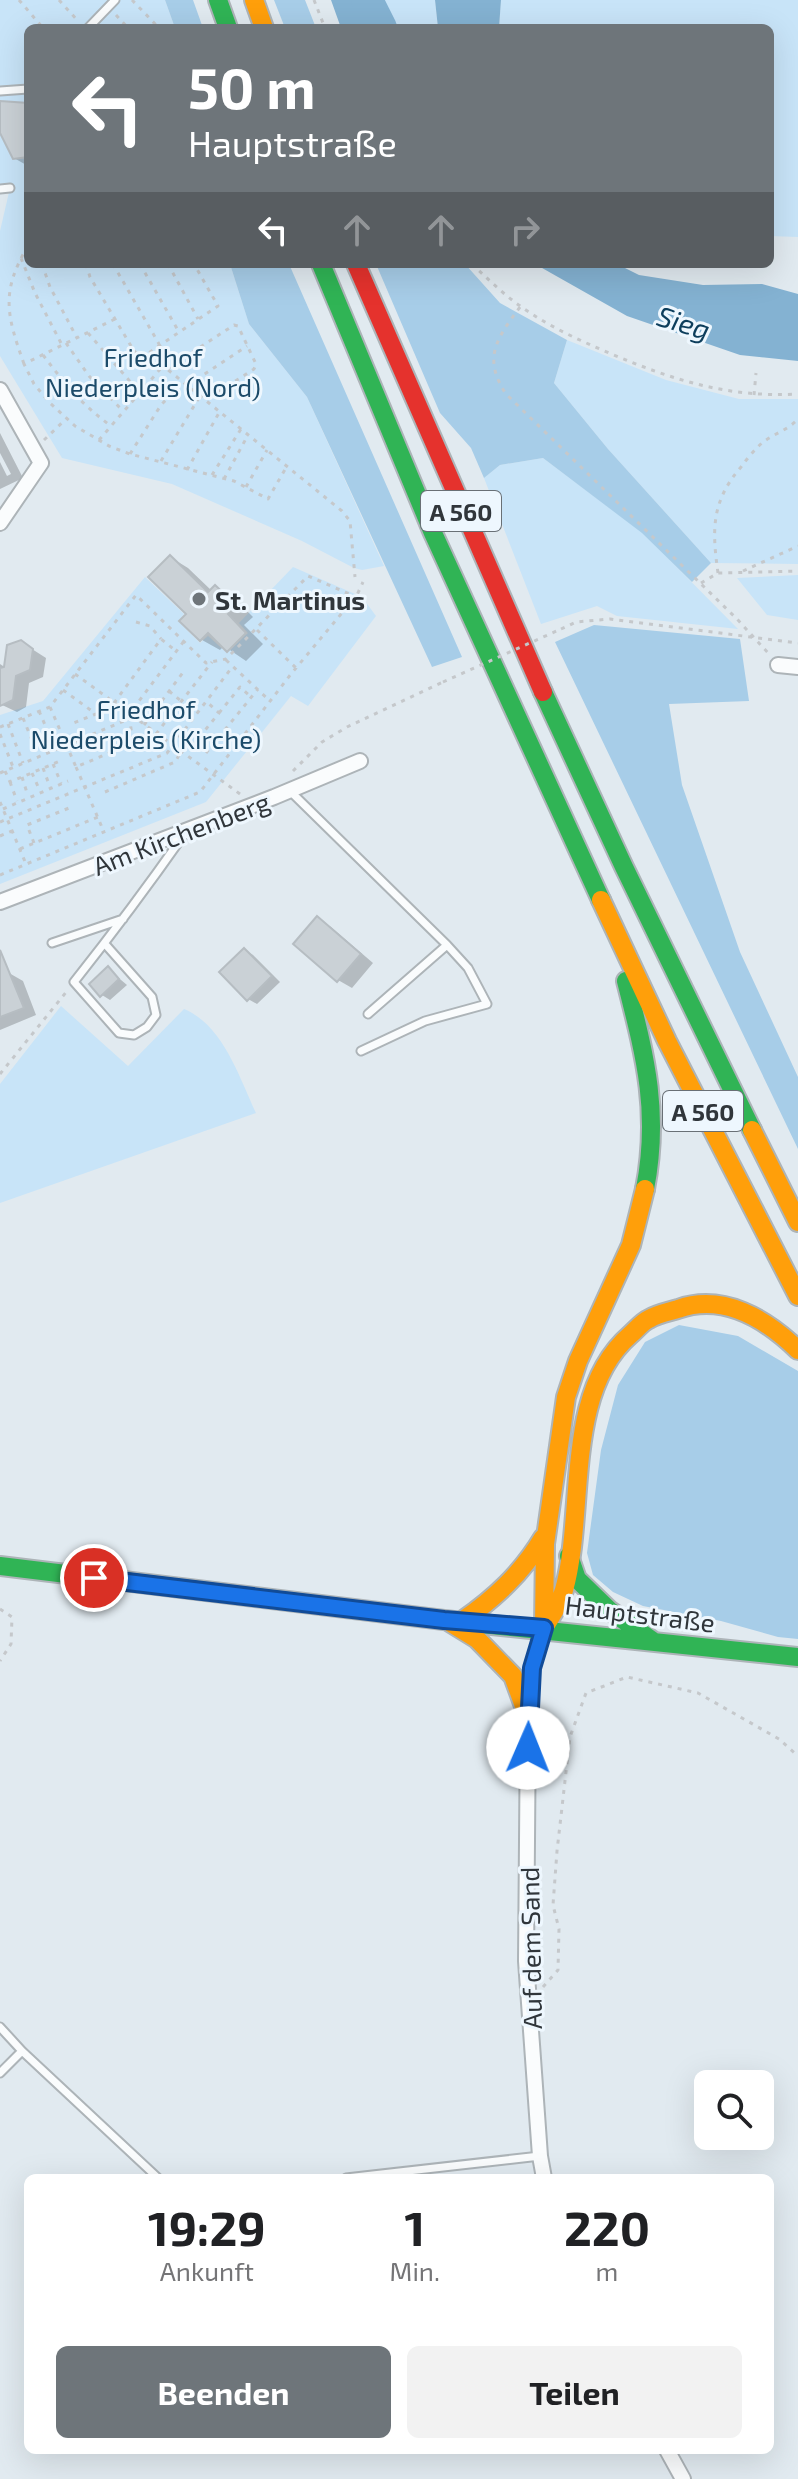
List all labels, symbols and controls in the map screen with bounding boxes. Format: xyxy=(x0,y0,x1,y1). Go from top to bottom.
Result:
text: 50 m xyxy=(188,53,316,120)
icon: left xyxy=(56,56,160,160)
text: Hauptstraße xyxy=(188,121,397,164)
icon: left xyxy=(251,208,295,252)
icon: ahead xyxy=(335,208,379,252)
icon: ahead xyxy=(419,208,463,252)
icon: right xyxy=(503,208,547,252)
water label: Sieg xyxy=(653,298,715,346)
park label: Friedhof Niederpleis (Nord) xyxy=(45,341,261,402)
road number: A 560 xyxy=(421,491,501,531)
place label: St. Martinus xyxy=(215,584,365,615)
marker: St. Martinus xyxy=(190,590,208,608)
park label: Friedhof Niederpleis (Kirche) xyxy=(31,693,261,754)
street label: Am Kirchenberg xyxy=(88,785,274,881)
road number: A 560 xyxy=(663,1091,743,1131)
pin xyxy=(60,1544,128,1612)
icon: arrive xyxy=(72,1556,116,1600)
street label: Hauptstraße xyxy=(563,1588,717,1638)
position arrow xyxy=(486,1706,570,1790)
street label: Auf dem Sand xyxy=(513,1866,547,2030)
map controls xyxy=(694,2070,774,2150)
button: search xyxy=(694,2070,774,2150)
text: 19:29 xyxy=(148,2198,266,2256)
text: 1 xyxy=(404,2198,425,2256)
text: 220 xyxy=(564,2198,650,2256)
text: Ankunft xyxy=(160,2255,254,2286)
text: Min. xyxy=(390,2255,440,2286)
text: m xyxy=(596,2255,618,2286)
button: Beenden xyxy=(56,2346,391,2438)
button: Teilen xyxy=(407,2346,742,2438)

